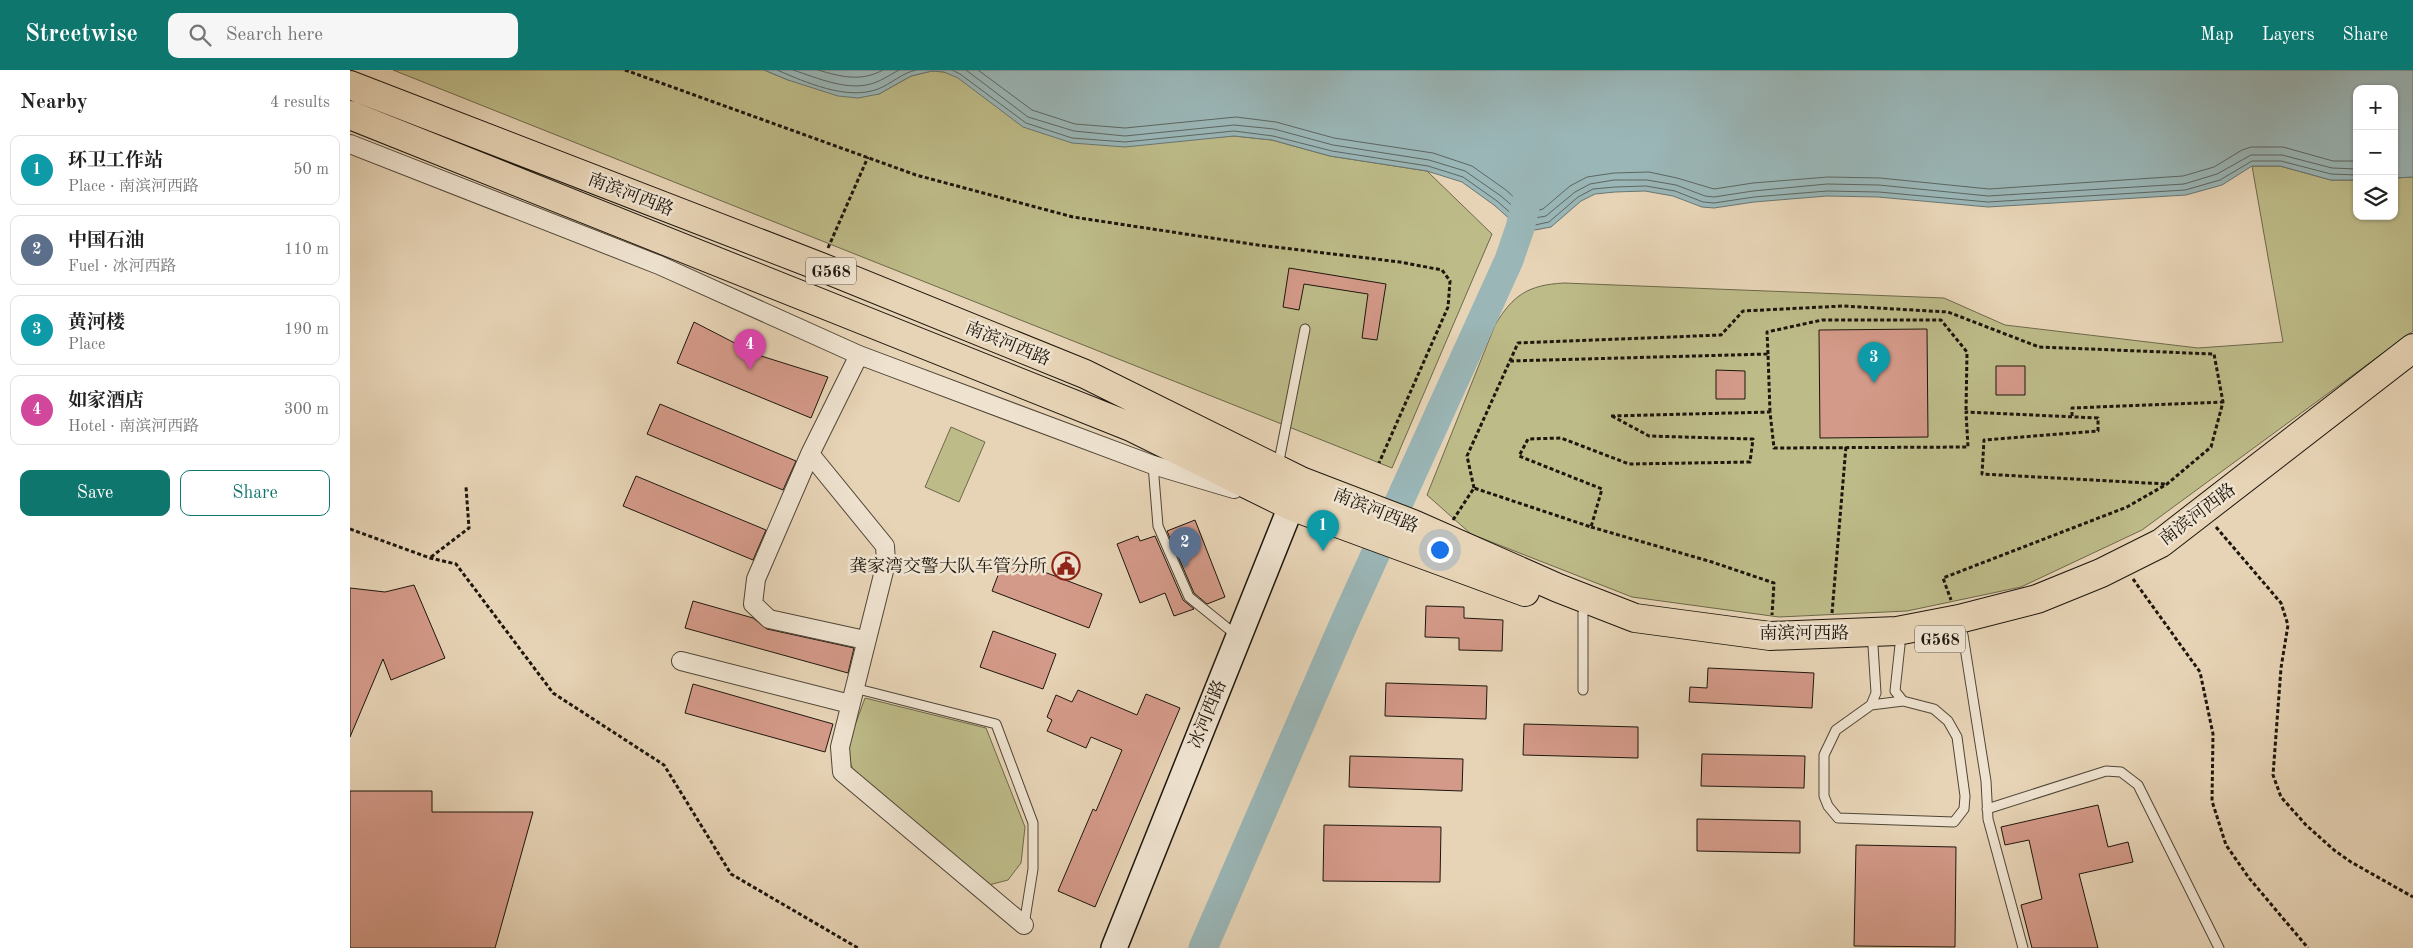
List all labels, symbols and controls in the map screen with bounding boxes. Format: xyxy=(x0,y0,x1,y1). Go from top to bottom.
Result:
search box xyxy=(168,13,518,58)
icon: search xyxy=(186,21,214,49)
text: Streetwise xyxy=(25,23,138,47)
text: Search here xyxy=(226,26,323,45)
text: Map xyxy=(2200,26,2234,44)
text: Layers xyxy=(2262,26,2314,44)
text: Share xyxy=(2342,26,2388,44)
map controls xyxy=(2353,85,2398,220)
button: + xyxy=(2353,85,2398,130)
text: Nearby xyxy=(20,92,88,113)
text: 4 results xyxy=(270,95,330,111)
button: − xyxy=(2353,130,2398,175)
text: 环卫工作站 xyxy=(68,152,163,171)
text: 1 xyxy=(32,162,42,178)
text: 50 m xyxy=(293,162,329,178)
street label: 南滨河西路 xyxy=(585,169,677,219)
button: layers xyxy=(2353,175,2398,220)
text: Place · 南滨河西路 xyxy=(68,179,199,195)
text: 中国石油 xyxy=(68,232,144,251)
text: 2 xyxy=(32,242,42,258)
text: 110 m xyxy=(284,242,329,258)
road number: G568 xyxy=(806,258,856,285)
text: Fuel · 冰河西路 xyxy=(68,259,176,275)
text: 黄河楼 xyxy=(68,314,125,333)
street label: 南滨河西路 xyxy=(963,317,1053,369)
text: 3 xyxy=(32,322,42,338)
text: 190 m xyxy=(284,322,329,338)
pin: 4 xyxy=(734,329,766,370)
text: Place xyxy=(68,337,105,353)
pin: 3 xyxy=(1858,342,1890,383)
text: 如家酒店 xyxy=(68,392,144,411)
text: 4 xyxy=(32,402,42,418)
text: 300 m xyxy=(284,402,329,418)
text: Hotel · 南滨河西路 xyxy=(68,419,199,435)
button: Save xyxy=(20,470,170,516)
button: Share xyxy=(180,470,330,516)
street label: 南滨河西路 xyxy=(2155,479,2239,549)
street label: 南滨河西路 xyxy=(1331,484,1421,536)
pin: 1 xyxy=(1307,510,1339,551)
pin: 2 xyxy=(1169,527,1201,568)
your location xyxy=(1427,537,1453,563)
public building icon: 龚家湾交警大队车管分所 xyxy=(1051,551,1081,581)
place label: 龚家湾交警大队车管分所 xyxy=(849,556,1047,576)
street label: 南滨河西路 xyxy=(1759,623,1849,643)
road number: G568 xyxy=(1915,626,1965,652)
street label: 冰河西路 xyxy=(1184,677,1230,751)

